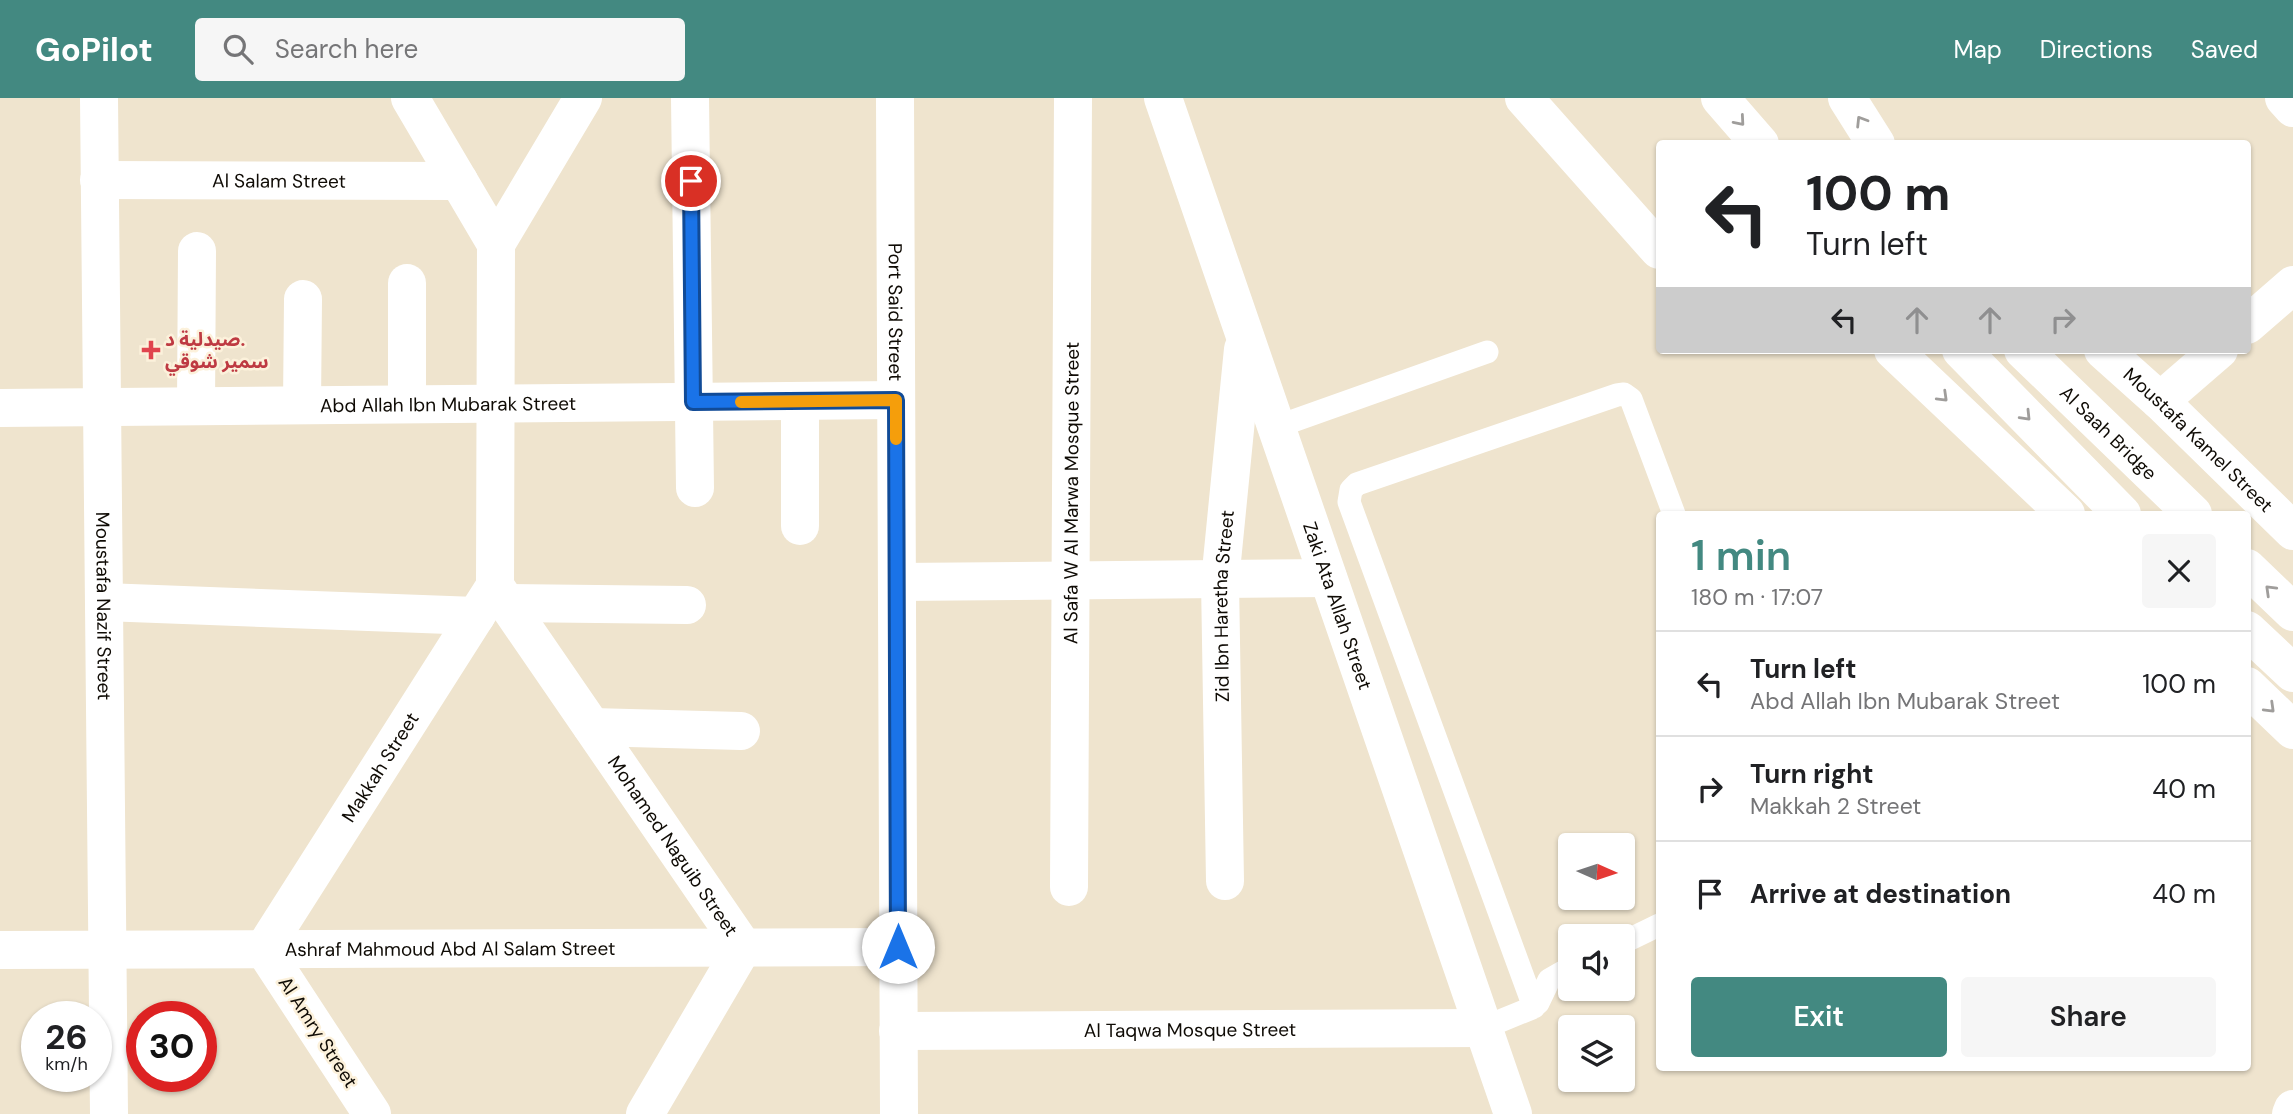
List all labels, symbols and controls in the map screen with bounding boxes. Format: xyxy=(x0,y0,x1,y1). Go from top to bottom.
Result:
search box xyxy=(195,18,685,81)
text: GoPilot xyxy=(35,28,153,71)
icon: search xyxy=(219,30,257,68)
text: Search here xyxy=(275,32,418,66)
text: Map xyxy=(1954,34,2002,65)
text: Directions xyxy=(2040,34,2153,65)
text: Saved xyxy=(2191,34,2258,65)
one-way arrow xyxy=(1732,113,1745,126)
one-way arrow xyxy=(1857,115,1870,128)
pin xyxy=(661,151,721,211)
text: 100 m xyxy=(1806,161,1950,225)
icon: arrive xyxy=(672,162,710,200)
street label: Al Salam Street xyxy=(212,168,346,193)
icon: left xyxy=(1691,168,1782,259)
text: Turn left xyxy=(1806,223,1928,265)
street label: Port Said Street xyxy=(883,243,909,381)
icon: left xyxy=(1825,301,1863,339)
icon: ahead xyxy=(1898,301,1936,339)
icon: ahead xyxy=(1971,301,2009,339)
icon: right xyxy=(2044,301,2082,339)
place label: صيدلية د. سمير شوقي xyxy=(165,327,269,376)
marker: صيدلية د. سمير شوقي xyxy=(143,342,159,358)
street label: Al Safa W Al Marwa Mosque Street xyxy=(1058,342,1084,644)
street label: Moustafa Kamel Street xyxy=(2118,362,2279,517)
street label: Al Saah Bridge xyxy=(2055,380,2163,485)
one-way arrow xyxy=(1935,389,1948,401)
street label: Abd Allah Ibn Mubarak Street xyxy=(320,390,576,418)
one-way arrow xyxy=(2017,408,2030,421)
street label: Zid Ibn Haretha Street xyxy=(1207,509,1239,702)
street label: Moustafa Nazif Street xyxy=(91,511,117,700)
street label: Zaki Ata Allah Street xyxy=(1297,519,1378,693)
text: 1 min xyxy=(1691,528,1791,583)
button: close xyxy=(2142,534,2216,608)
text: 180 m · 17:07 xyxy=(1691,582,1823,612)
one-way arrow xyxy=(2265,585,2278,598)
text: Turn left xyxy=(1750,652,1857,686)
icon: left xyxy=(1691,665,1729,703)
text: 100 m xyxy=(2142,667,2216,701)
text: Abd Allah Ibn Mubarak Street xyxy=(1750,686,2060,716)
one-way arrow xyxy=(2262,700,2275,713)
street label: Makkah Street xyxy=(336,707,424,827)
street label: Mohamed Naguib Street xyxy=(603,750,744,941)
text: Turn right xyxy=(1750,757,1874,791)
icon: right xyxy=(1691,770,1729,808)
text: 40 m xyxy=(2152,772,2216,806)
text: Makkah 2 Street xyxy=(1750,791,1921,821)
north arrow xyxy=(1558,833,1634,910)
map controls xyxy=(1558,833,1635,1092)
icon: arrive xyxy=(1691,875,1729,913)
text: Arrive at destination xyxy=(1750,877,2011,911)
text: 40 m xyxy=(2152,877,2216,911)
position arrow xyxy=(861,910,935,984)
button: sound xyxy=(1558,924,1635,1001)
street label: Ashraf Mahmoud Abd Al Salam Street xyxy=(285,935,615,962)
street label: Al Amry Street xyxy=(273,972,363,1092)
button: Exit xyxy=(1691,977,1947,1057)
button: Share xyxy=(1961,977,2216,1057)
speed limit sign: 30 xyxy=(126,1001,217,1092)
text: 26 xyxy=(45,1014,88,1060)
button: layers xyxy=(1558,1015,1635,1092)
street label: Al Taqwa Mosque Street xyxy=(1084,1016,1296,1043)
text: km/h xyxy=(45,1052,88,1076)

